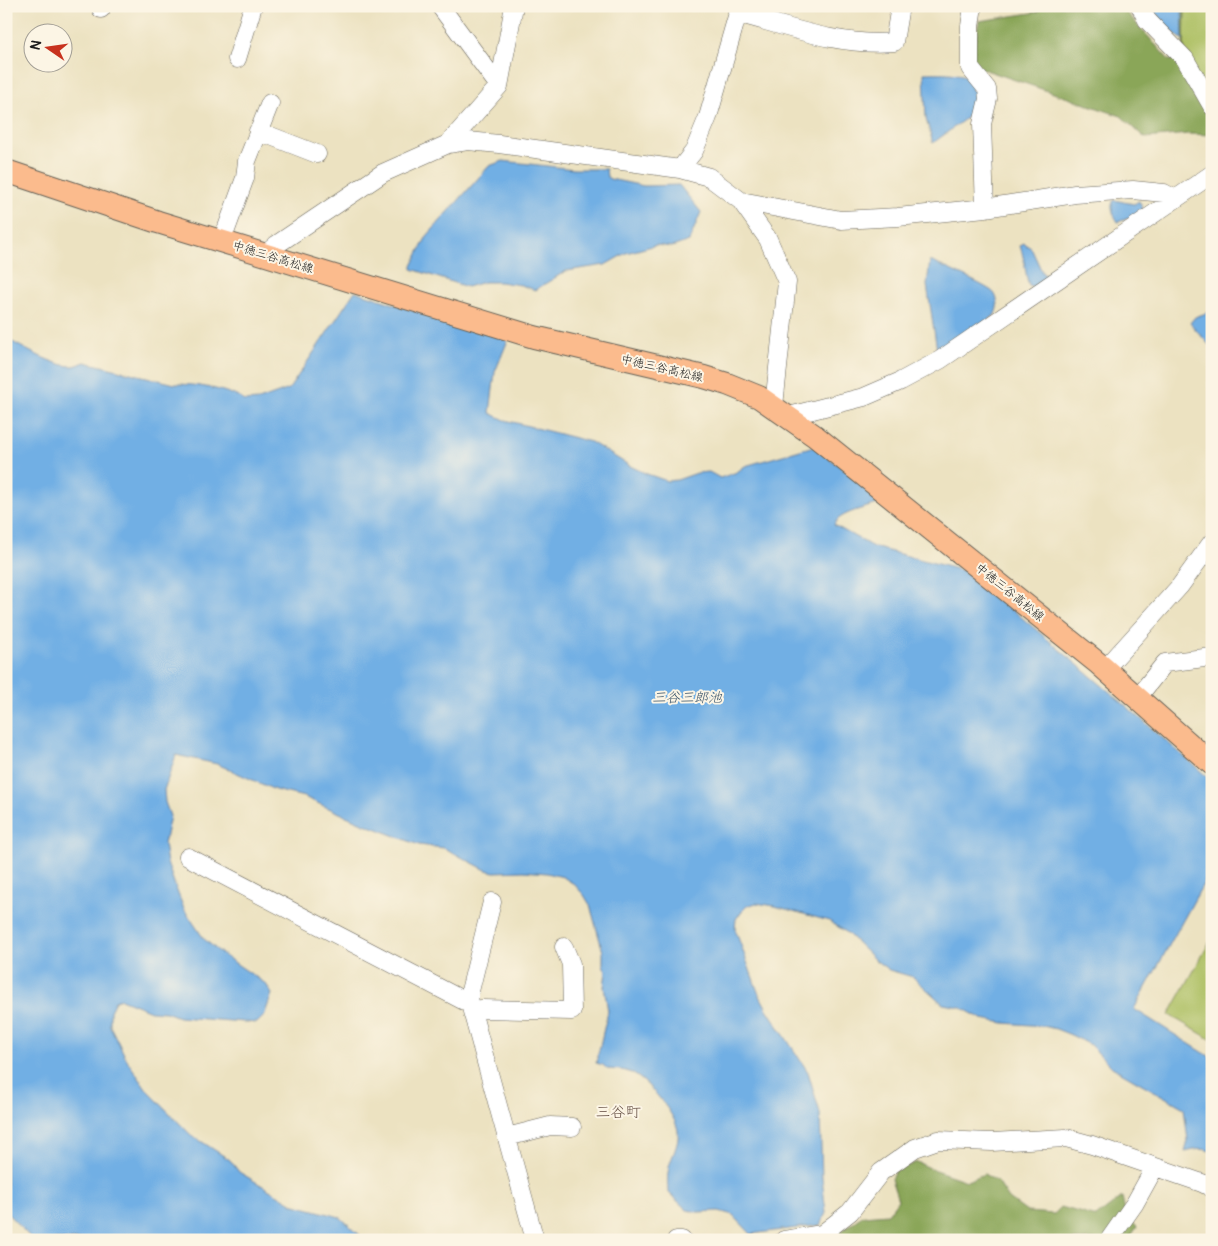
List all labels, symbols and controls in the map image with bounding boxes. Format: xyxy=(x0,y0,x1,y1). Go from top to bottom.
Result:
north arrow xyxy=(22,22,72,72)
text: N xyxy=(26,39,45,52)
street label: 中徳三谷高松線 xyxy=(230,238,315,277)
street label: 中徳三谷高松線 xyxy=(619,352,705,385)
street label: 中徳三谷高松線 xyxy=(972,560,1047,625)
water label: 三谷三郎池 xyxy=(652,689,723,706)
district label: 三谷町 xyxy=(595,1103,641,1122)

